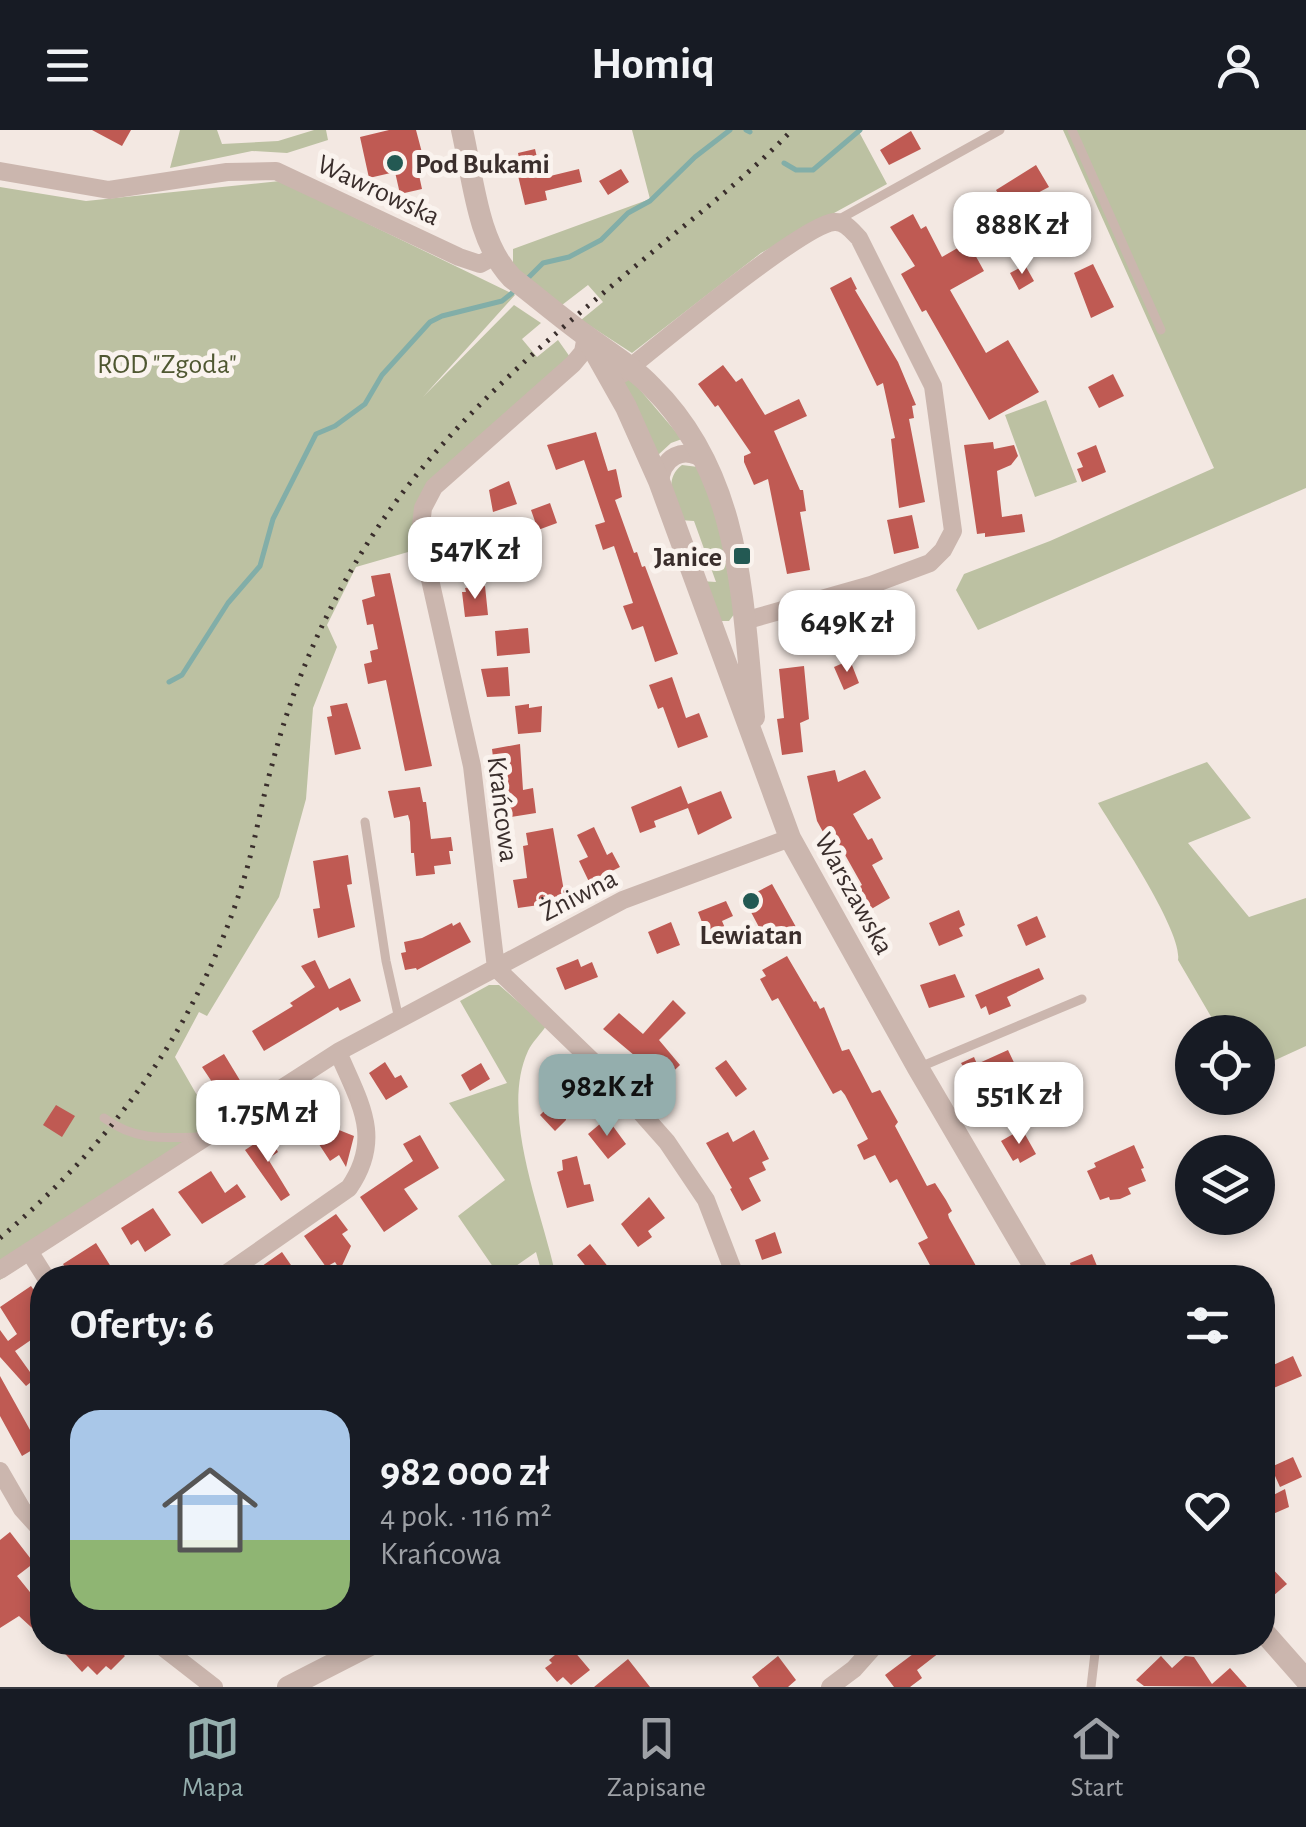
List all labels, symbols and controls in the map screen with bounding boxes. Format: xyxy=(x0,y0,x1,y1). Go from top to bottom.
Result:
icon: menu xyxy=(40,38,95,93)
icon: person xyxy=(1211,38,1266,93)
text: Homiq xyxy=(591,42,715,87)
street label: Wawrowska xyxy=(313,150,444,231)
place label: Pod Bukami xyxy=(415,151,550,179)
marker: Pod Bukami xyxy=(384,152,406,174)
pin: 888K zł xyxy=(930,192,1114,277)
text: 888K zł xyxy=(975,208,1069,240)
park label: ROD "Zgoda" xyxy=(97,351,237,379)
pin: 547K zł xyxy=(383,517,567,602)
text: 547K zł xyxy=(430,533,520,565)
place label: Janice xyxy=(654,544,722,572)
marker: Janice xyxy=(731,545,753,567)
pin: 649K zł xyxy=(755,590,939,675)
text: 649K zł xyxy=(800,606,894,638)
street label: Krańcowa xyxy=(482,755,522,864)
street label: Warszawska xyxy=(809,829,898,959)
street label: Żniwna xyxy=(535,863,622,927)
marker: Lewiatan xyxy=(740,890,762,912)
place label: Lewiatan xyxy=(699,922,803,950)
map controls xyxy=(1175,1015,1275,1235)
button: locate xyxy=(1175,1015,1275,1115)
pin: 982K zł xyxy=(515,1054,699,1139)
pin: 551K zł xyxy=(927,1062,1111,1147)
text: 982K zł xyxy=(561,1070,653,1102)
text: 551K zł xyxy=(976,1078,1062,1110)
pin: 1.75M zł xyxy=(165,1080,371,1165)
text: 1.75M zł xyxy=(218,1096,318,1128)
button: layers xyxy=(1175,1135,1275,1235)
icon: filters xyxy=(1180,1298,1235,1353)
text: Oferty: 6 xyxy=(70,1304,214,1346)
icon: home xyxy=(150,1450,270,1570)
text: 982 000 zł xyxy=(380,1451,549,1493)
icon: heart xyxy=(1180,1483,1235,1538)
text: 4 pok. · 116 m² xyxy=(380,1500,552,1532)
text: Krańcowa xyxy=(380,1538,502,1570)
tab: Mapa xyxy=(182,1711,244,1805)
tab: Zapisane xyxy=(607,1711,706,1805)
tab: Start xyxy=(1069,1711,1124,1805)

